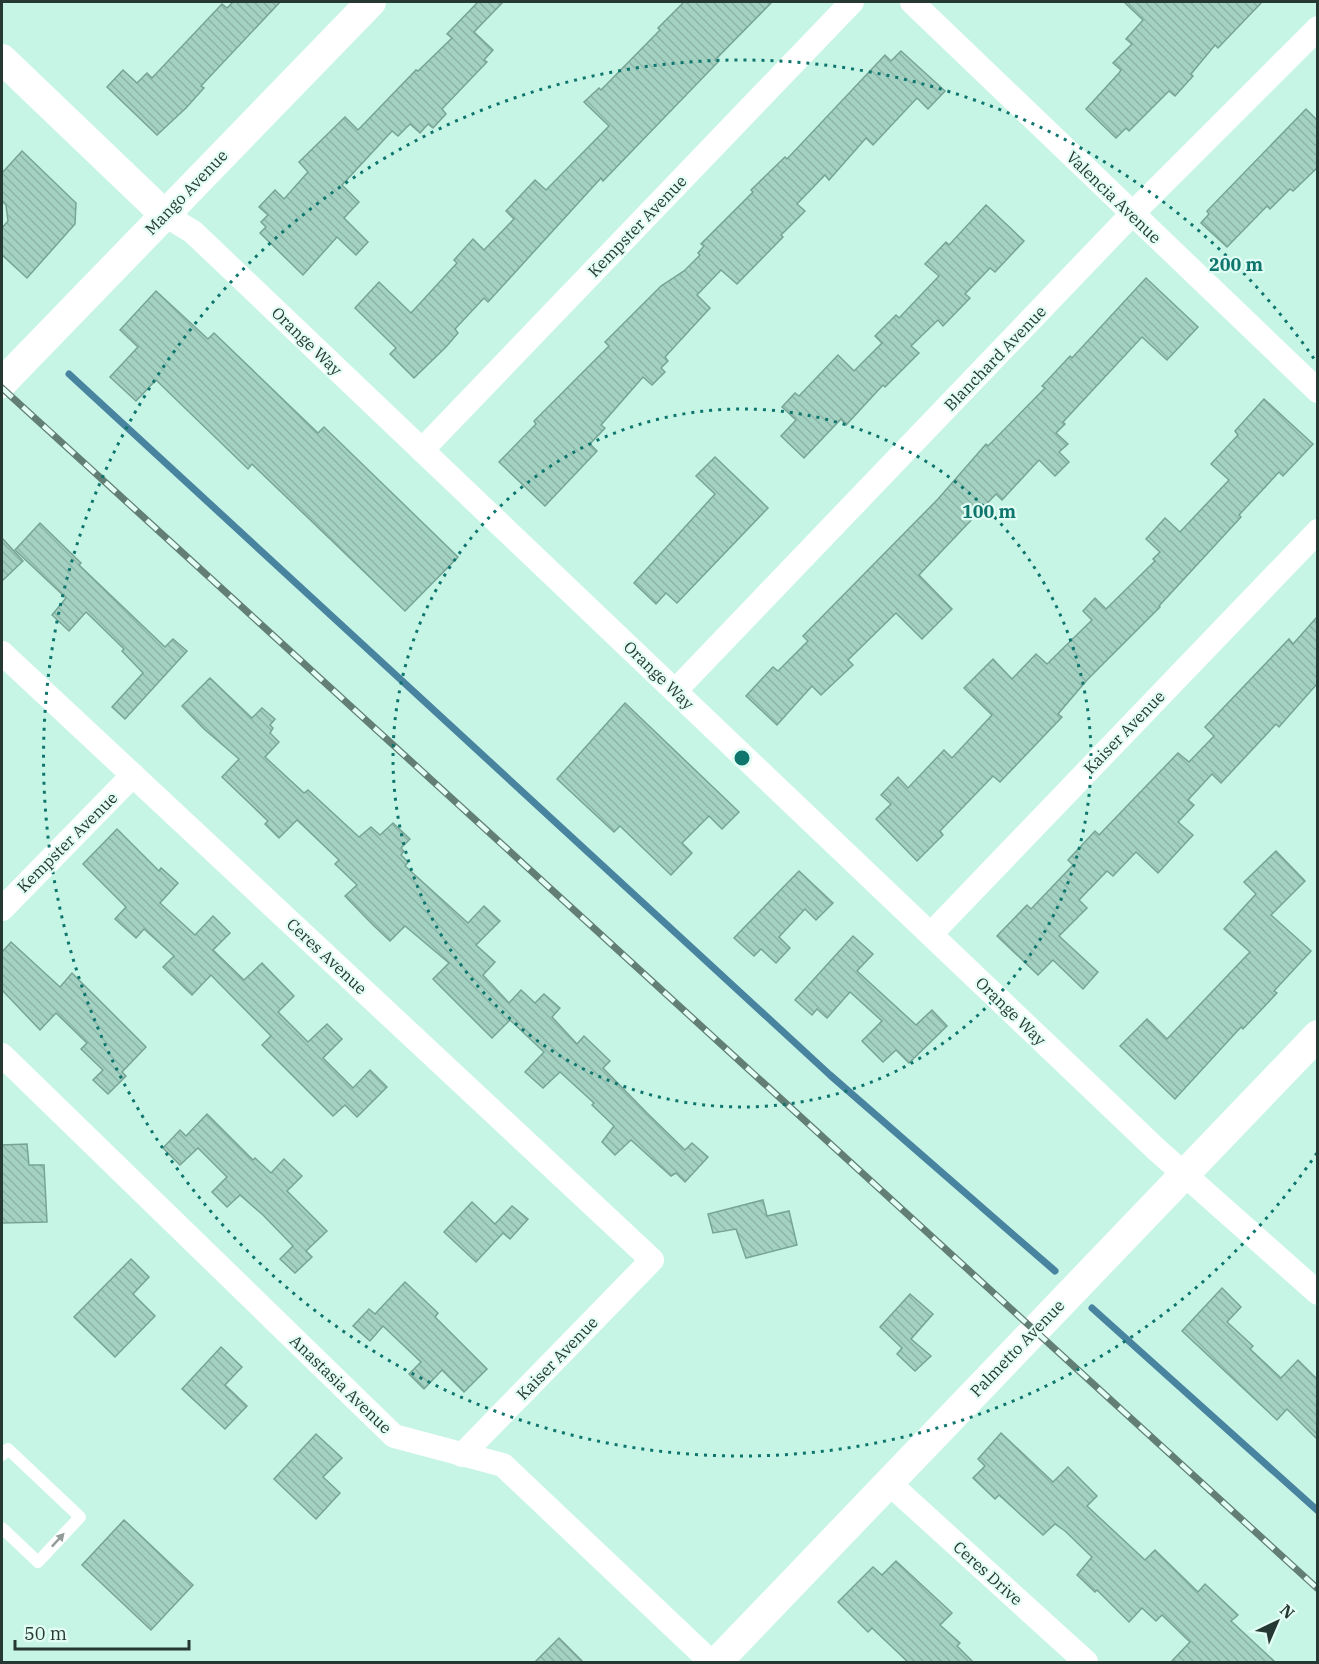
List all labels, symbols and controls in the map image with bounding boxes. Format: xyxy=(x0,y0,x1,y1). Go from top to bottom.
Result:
street label: Mango Avenue xyxy=(140,145,232,239)
street label: Valencia Avenue xyxy=(1062,147,1166,247)
street label: Kempster Avenue xyxy=(583,171,691,281)
text: 200 m xyxy=(1209,253,1264,276)
street label: Blanchard Avenue xyxy=(940,301,1050,415)
street label: Orange Way xyxy=(268,303,347,380)
text: 100 m xyxy=(962,500,1017,523)
street label: Orange Way xyxy=(620,637,699,714)
street label: Kaiser Avenue xyxy=(1079,686,1169,778)
centre of rings xyxy=(732,748,752,768)
street label: Kempster Avenue xyxy=(13,788,121,896)
street label: Ceres Avenue xyxy=(283,914,371,998)
street label: Orange Way xyxy=(972,973,1051,1050)
street label: Palmetto Avenue xyxy=(966,1295,1068,1401)
street label: Kaiser Avenue xyxy=(512,1312,602,1404)
street label: Anastasia Avenue xyxy=(286,1330,396,1438)
one-way arrow xyxy=(51,1533,64,1548)
street label: Ceres Drive xyxy=(949,1537,1027,1609)
north arrow xyxy=(1247,1592,1307,1652)
text: N xyxy=(1276,1600,1299,1623)
scale bar xyxy=(15,1613,189,1651)
text: 50 m xyxy=(24,1622,67,1645)

